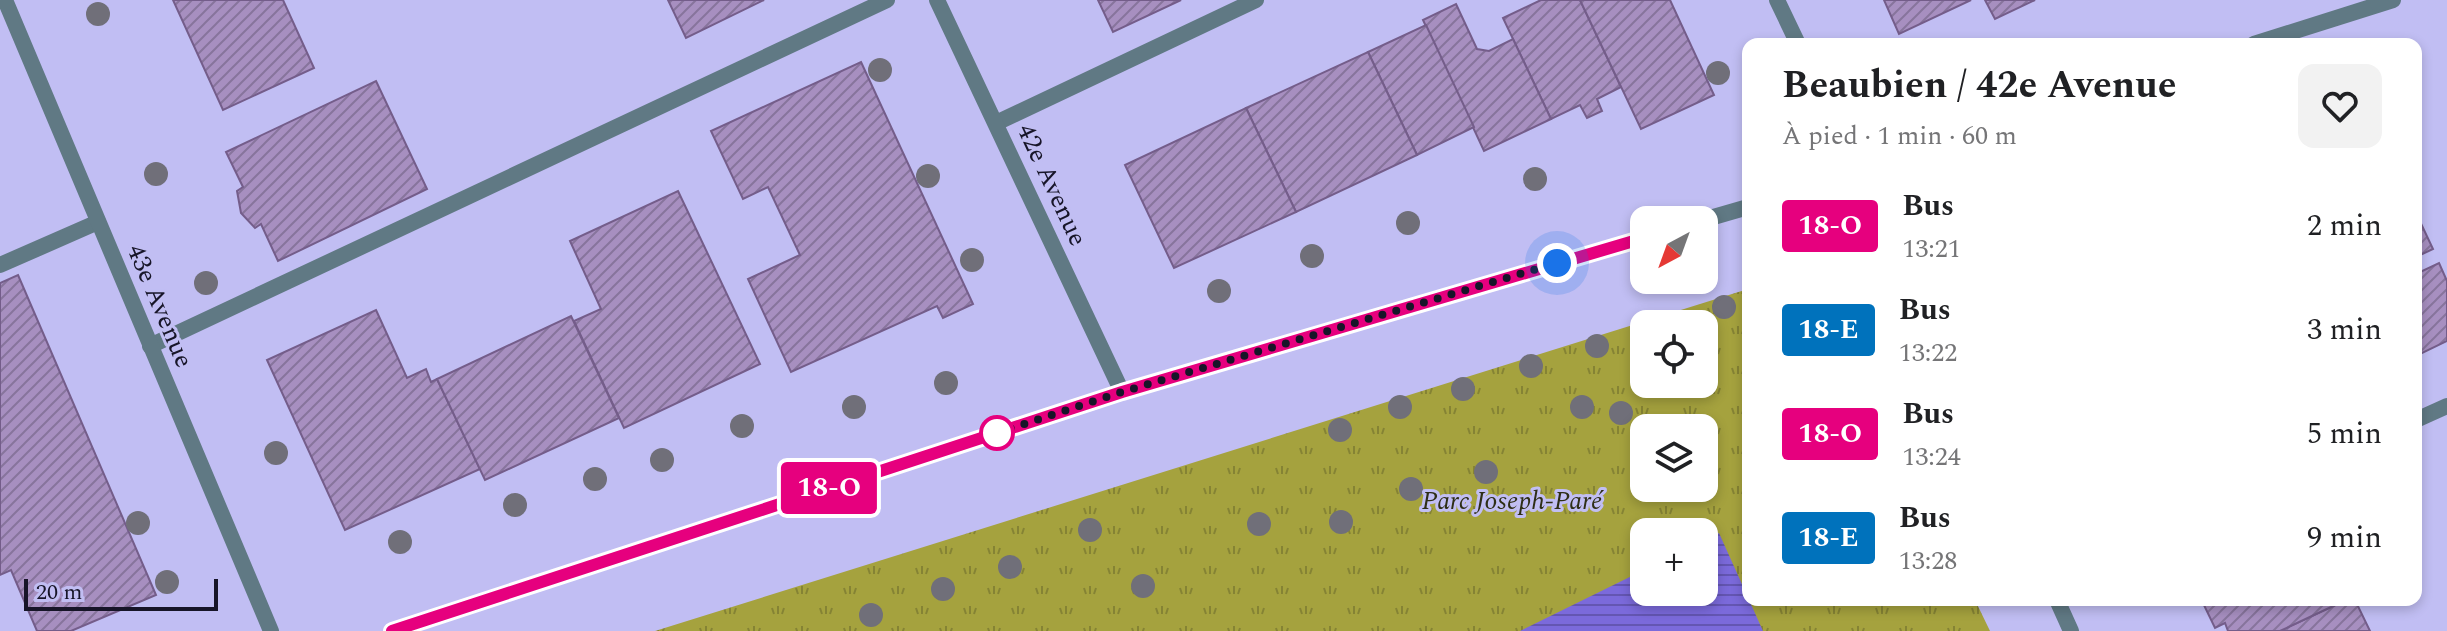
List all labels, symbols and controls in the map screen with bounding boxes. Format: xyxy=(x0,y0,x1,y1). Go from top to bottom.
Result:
text: Beaubien / 42e Avenue xyxy=(1782,57,2177,115)
button: heart xyxy=(2298,64,2382,148)
text: À pied · 1 min · 60 m xyxy=(1782,116,2017,156)
street label: 42e Avenue xyxy=(1006,117,1098,253)
text: Bus xyxy=(1902,183,1954,229)
text: 2 min xyxy=(2307,203,2382,249)
text: 18-O xyxy=(1798,204,1862,247)
north arrow xyxy=(1630,206,1718,294)
map controls xyxy=(1630,206,1718,606)
text: 13:21 xyxy=(1902,229,1961,269)
street label: 43e Avenue xyxy=(116,238,204,374)
your location xyxy=(1537,243,1577,283)
text: Bus xyxy=(1899,287,1951,333)
text: 3 min xyxy=(2307,307,2382,353)
text: 18-E xyxy=(1798,308,1859,351)
button: locate xyxy=(1630,310,1718,398)
text: 13:22 xyxy=(1899,333,1957,373)
text: Bus xyxy=(1902,391,1954,437)
text: 5 min xyxy=(2307,411,2382,457)
text: 18-O xyxy=(1798,412,1862,455)
button: layers xyxy=(1630,414,1718,502)
unlabelled marker xyxy=(980,416,1014,450)
text: 13:24 xyxy=(1902,437,1961,477)
line badge: 18-O xyxy=(773,462,885,514)
text: 18-O xyxy=(797,466,861,509)
park label: Parc Joseph-Paré xyxy=(1422,481,1605,521)
text: Bus xyxy=(1899,495,1951,541)
text: 9 min xyxy=(2307,515,2382,561)
text: 18-E xyxy=(1798,516,1859,559)
button: + xyxy=(1630,518,1718,606)
text: 13:28 xyxy=(1899,541,1957,581)
scale bar xyxy=(24,575,218,611)
text: 20 m xyxy=(36,576,82,609)

